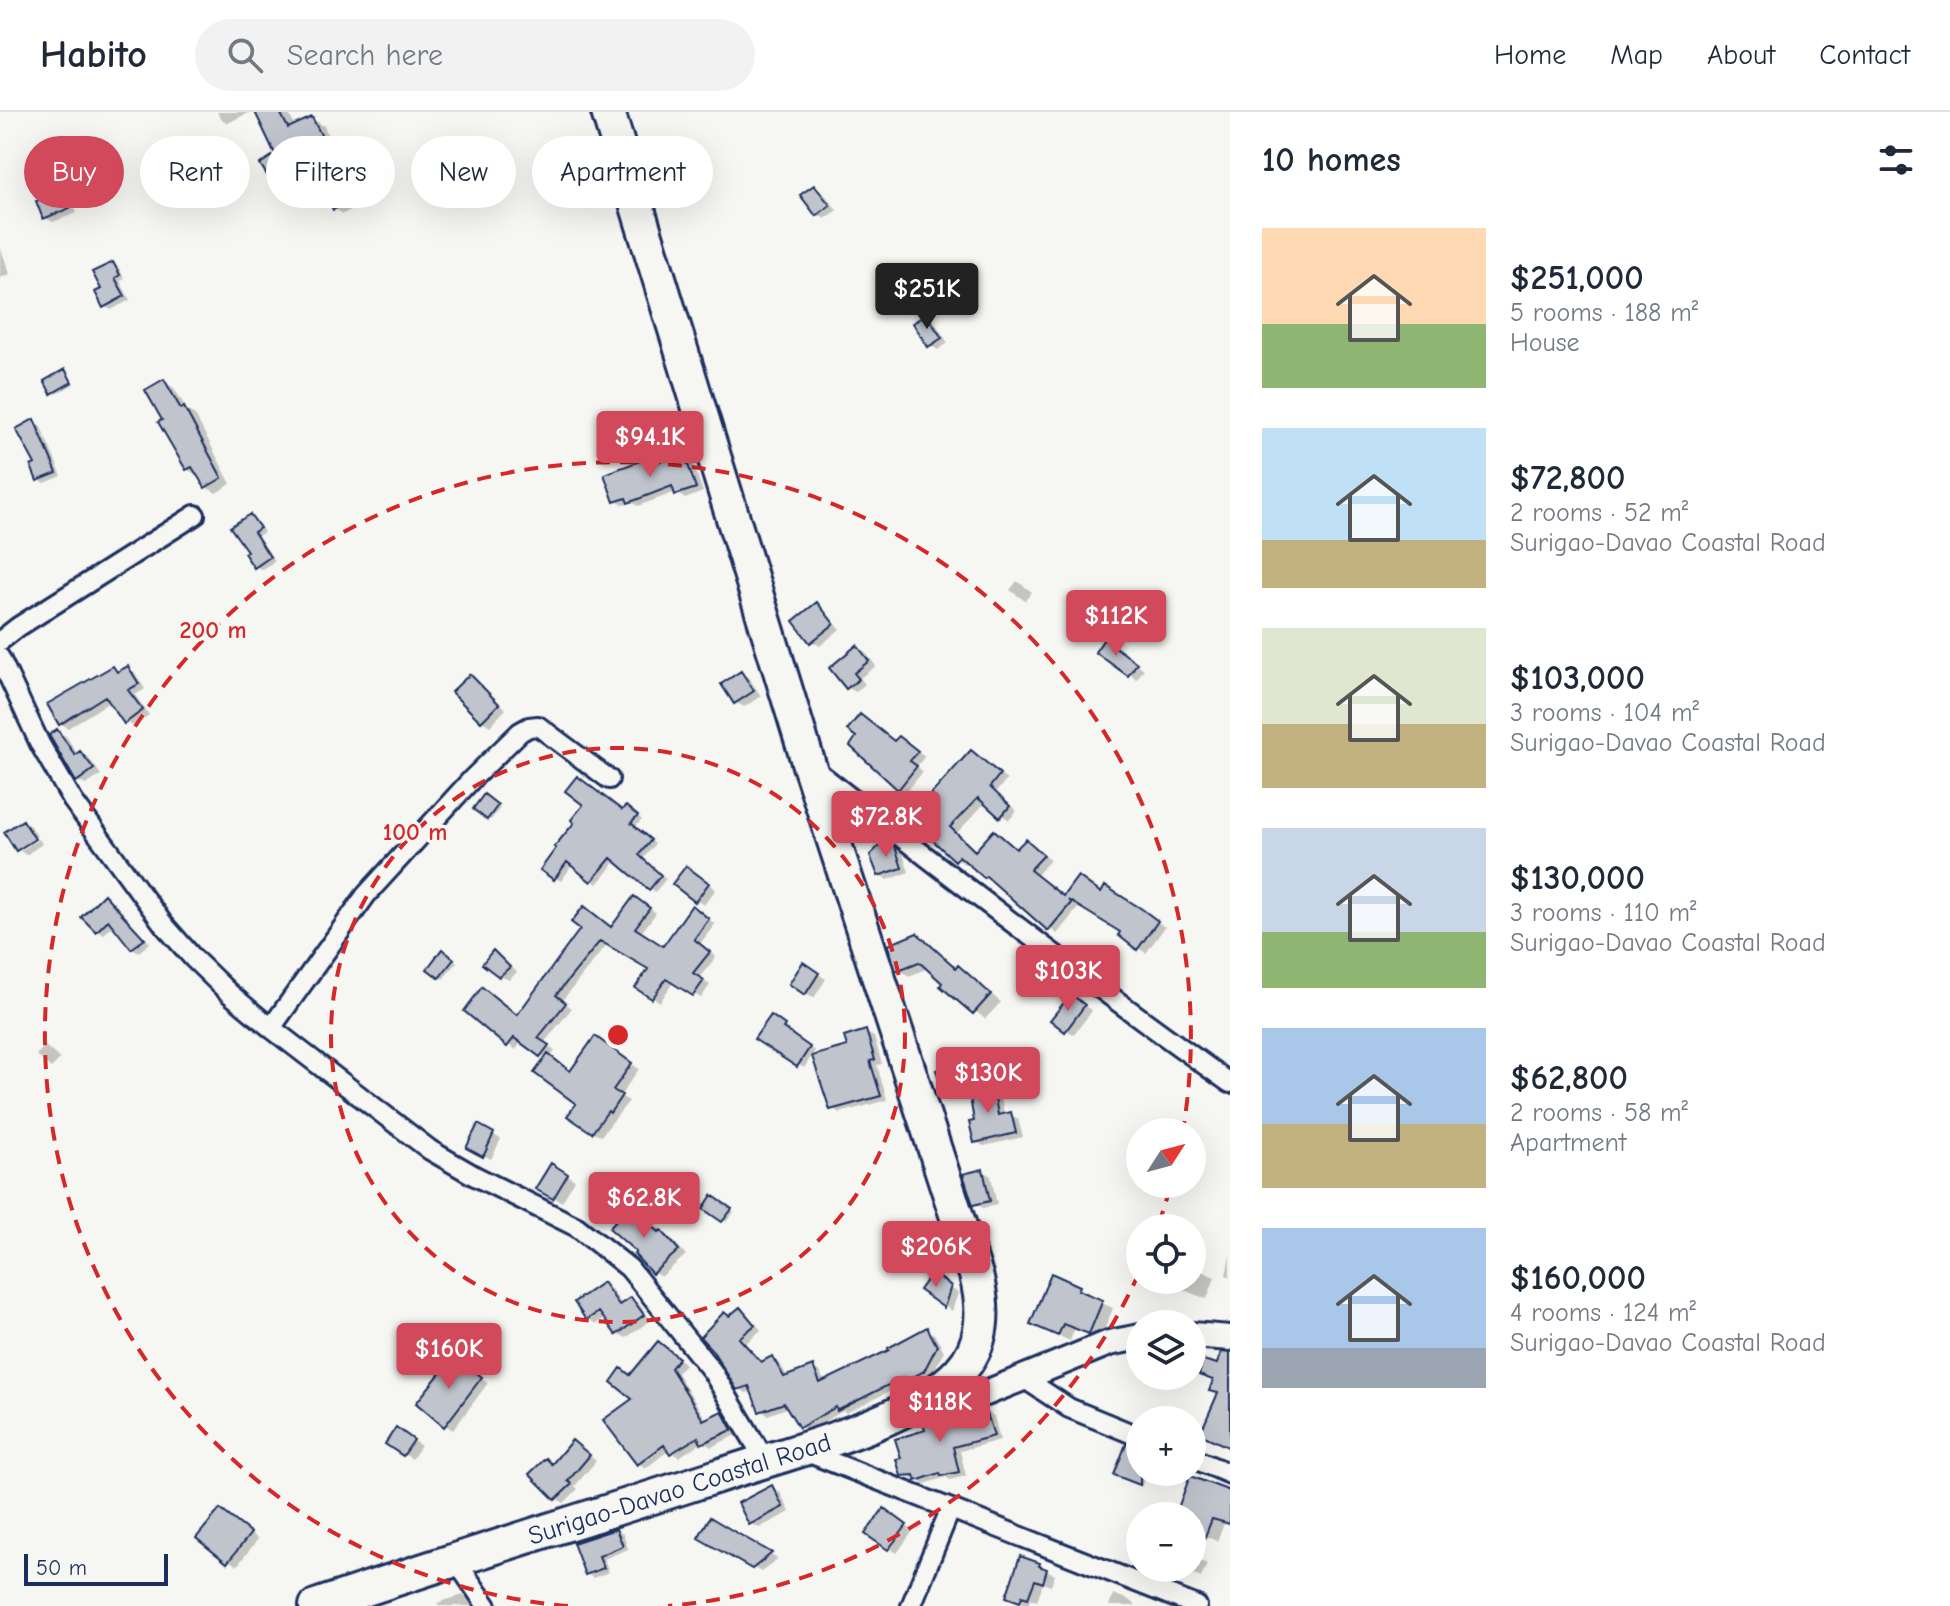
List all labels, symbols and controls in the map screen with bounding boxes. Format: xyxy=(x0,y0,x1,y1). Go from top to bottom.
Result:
search box xyxy=(195,19,755,91)
text: Habito xyxy=(40,33,147,77)
icon: search xyxy=(223,33,267,77)
text: Search here xyxy=(287,38,443,73)
text: Home xyxy=(1494,39,1566,71)
text: Map xyxy=(1610,39,1663,71)
text: About xyxy=(1707,39,1775,71)
text: Contact xyxy=(1819,39,1910,71)
chip: Buy xyxy=(24,136,124,208)
chip: Rent xyxy=(140,136,250,208)
chip: Filters xyxy=(266,136,395,208)
chip: New xyxy=(411,136,516,208)
chip: Apartment xyxy=(532,136,713,208)
icon: filters xyxy=(1874,138,1918,182)
text: 10 homes xyxy=(1262,140,1401,180)
text: $251,000 xyxy=(1510,258,1644,298)
icon: home xyxy=(1326,260,1422,356)
pin: $251K xyxy=(871,263,983,331)
text: $251K xyxy=(893,274,961,304)
text: 5 rooms · 188 m² xyxy=(1510,298,1698,328)
text: House xyxy=(1510,328,1580,358)
pin: $94.1K xyxy=(585,411,715,479)
text: $94.1K xyxy=(614,422,686,452)
text: $72,800 xyxy=(1510,458,1626,498)
icon: home xyxy=(1326,460,1422,556)
text: 2 rooms · 52 m² xyxy=(1510,498,1688,528)
text: Surigao-Davao Coastal Road xyxy=(1510,528,1826,558)
pin: $112K xyxy=(1060,590,1172,658)
text: $112K xyxy=(1084,601,1148,631)
text: 200 m xyxy=(179,616,247,644)
text: $103,000 xyxy=(1510,658,1645,698)
icon: home xyxy=(1326,660,1422,756)
text: 3 rooms · 104 m² xyxy=(1510,698,1699,728)
text: Surigao-Davao Coastal Road xyxy=(1510,728,1826,758)
pin: $72.8K xyxy=(821,791,951,859)
text: $72.8K xyxy=(850,802,922,832)
text: 100 m xyxy=(383,818,447,846)
text: $130,000 xyxy=(1510,858,1645,898)
icon: home xyxy=(1326,860,1422,956)
text: 3 rooms · 110 m² xyxy=(1510,898,1697,928)
text: Surigao-Davao Coastal Road xyxy=(1510,928,1826,958)
pin: $103K xyxy=(1012,945,1124,1013)
text: $103K xyxy=(1034,956,1102,986)
centre of rings xyxy=(604,1021,632,1049)
pin: $130K xyxy=(932,1047,1044,1115)
text: $130K xyxy=(954,1058,1022,1088)
text: $62,800 xyxy=(1510,1058,1628,1098)
icon: home xyxy=(1326,1060,1422,1156)
text: 2 rooms · 58 m² xyxy=(1510,1098,1688,1128)
north arrow xyxy=(1126,1118,1206,1198)
map controls xyxy=(1126,1118,1206,1582)
text: Apartment xyxy=(1510,1128,1626,1158)
pin: $62.8K xyxy=(579,1172,709,1240)
text: $62.8K xyxy=(607,1183,681,1213)
button: locate xyxy=(1126,1214,1206,1294)
pin: $206K xyxy=(880,1221,992,1289)
text: $206K xyxy=(900,1232,972,1262)
text: $160,000 xyxy=(1510,1258,1646,1298)
icon: home xyxy=(1326,1260,1422,1356)
text: 4 rooms · 124 m² xyxy=(1510,1298,1696,1328)
button: layers xyxy=(1126,1310,1206,1390)
pin: $160K xyxy=(393,1323,505,1391)
text: Surigao-Davao Coastal Road xyxy=(1510,1328,1826,1358)
text: $160K xyxy=(415,1334,483,1364)
pin: $118K xyxy=(884,1376,996,1444)
text: $118K xyxy=(908,1387,972,1417)
button: + xyxy=(1126,1406,1206,1486)
street label: Surigao-Davao Coastal Road xyxy=(525,1427,835,1552)
button: − xyxy=(1126,1502,1206,1582)
scale bar xyxy=(24,1550,168,1586)
text: 50 m xyxy=(36,1555,87,1581)

